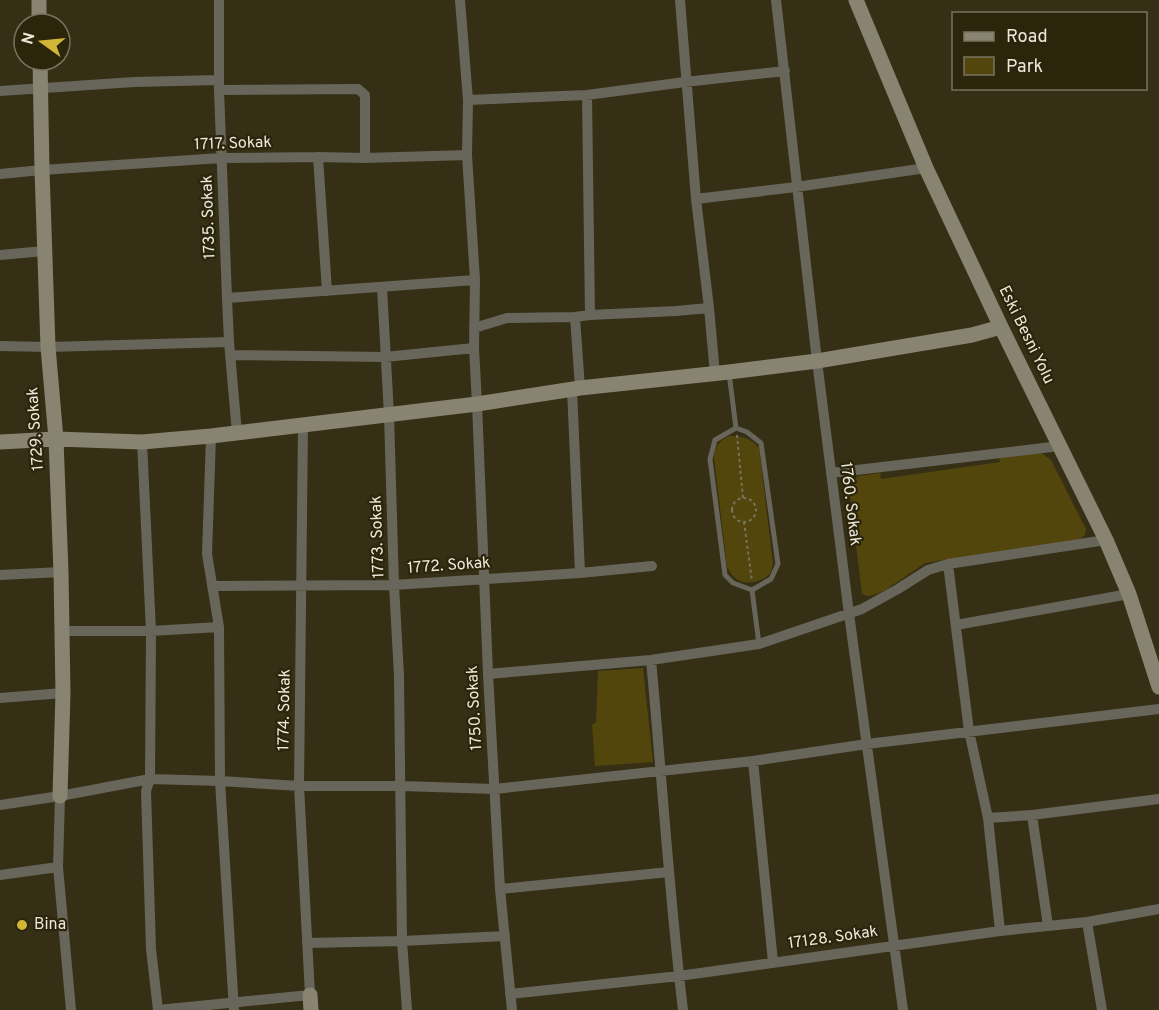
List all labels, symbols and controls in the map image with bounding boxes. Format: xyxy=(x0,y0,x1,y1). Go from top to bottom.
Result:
north arrow xyxy=(12,12,72,72)
legend xyxy=(952,12,1147,90)
text: Road xyxy=(1006,26,1048,49)
text: N xyxy=(18,30,41,47)
text: Park xyxy=(1006,56,1043,79)
street label: 1717. Sokak xyxy=(194,133,272,155)
street label: 1735. Sokak xyxy=(198,175,220,259)
street label: Eski Besni Yolu xyxy=(994,283,1058,387)
street label: 1729. Sokak xyxy=(23,386,49,472)
street label: 1760. Sokak xyxy=(835,461,865,547)
street label: 1773. Sokak xyxy=(367,495,389,579)
street label: 1772. Sokak xyxy=(407,553,491,579)
street label: 1750. Sokak xyxy=(463,665,487,751)
street label: 1774. Sokak xyxy=(274,669,296,751)
place label: Bina xyxy=(34,915,66,935)
marker: Bina xyxy=(15,918,29,932)
street label: 17128. Sokak xyxy=(787,922,879,954)

